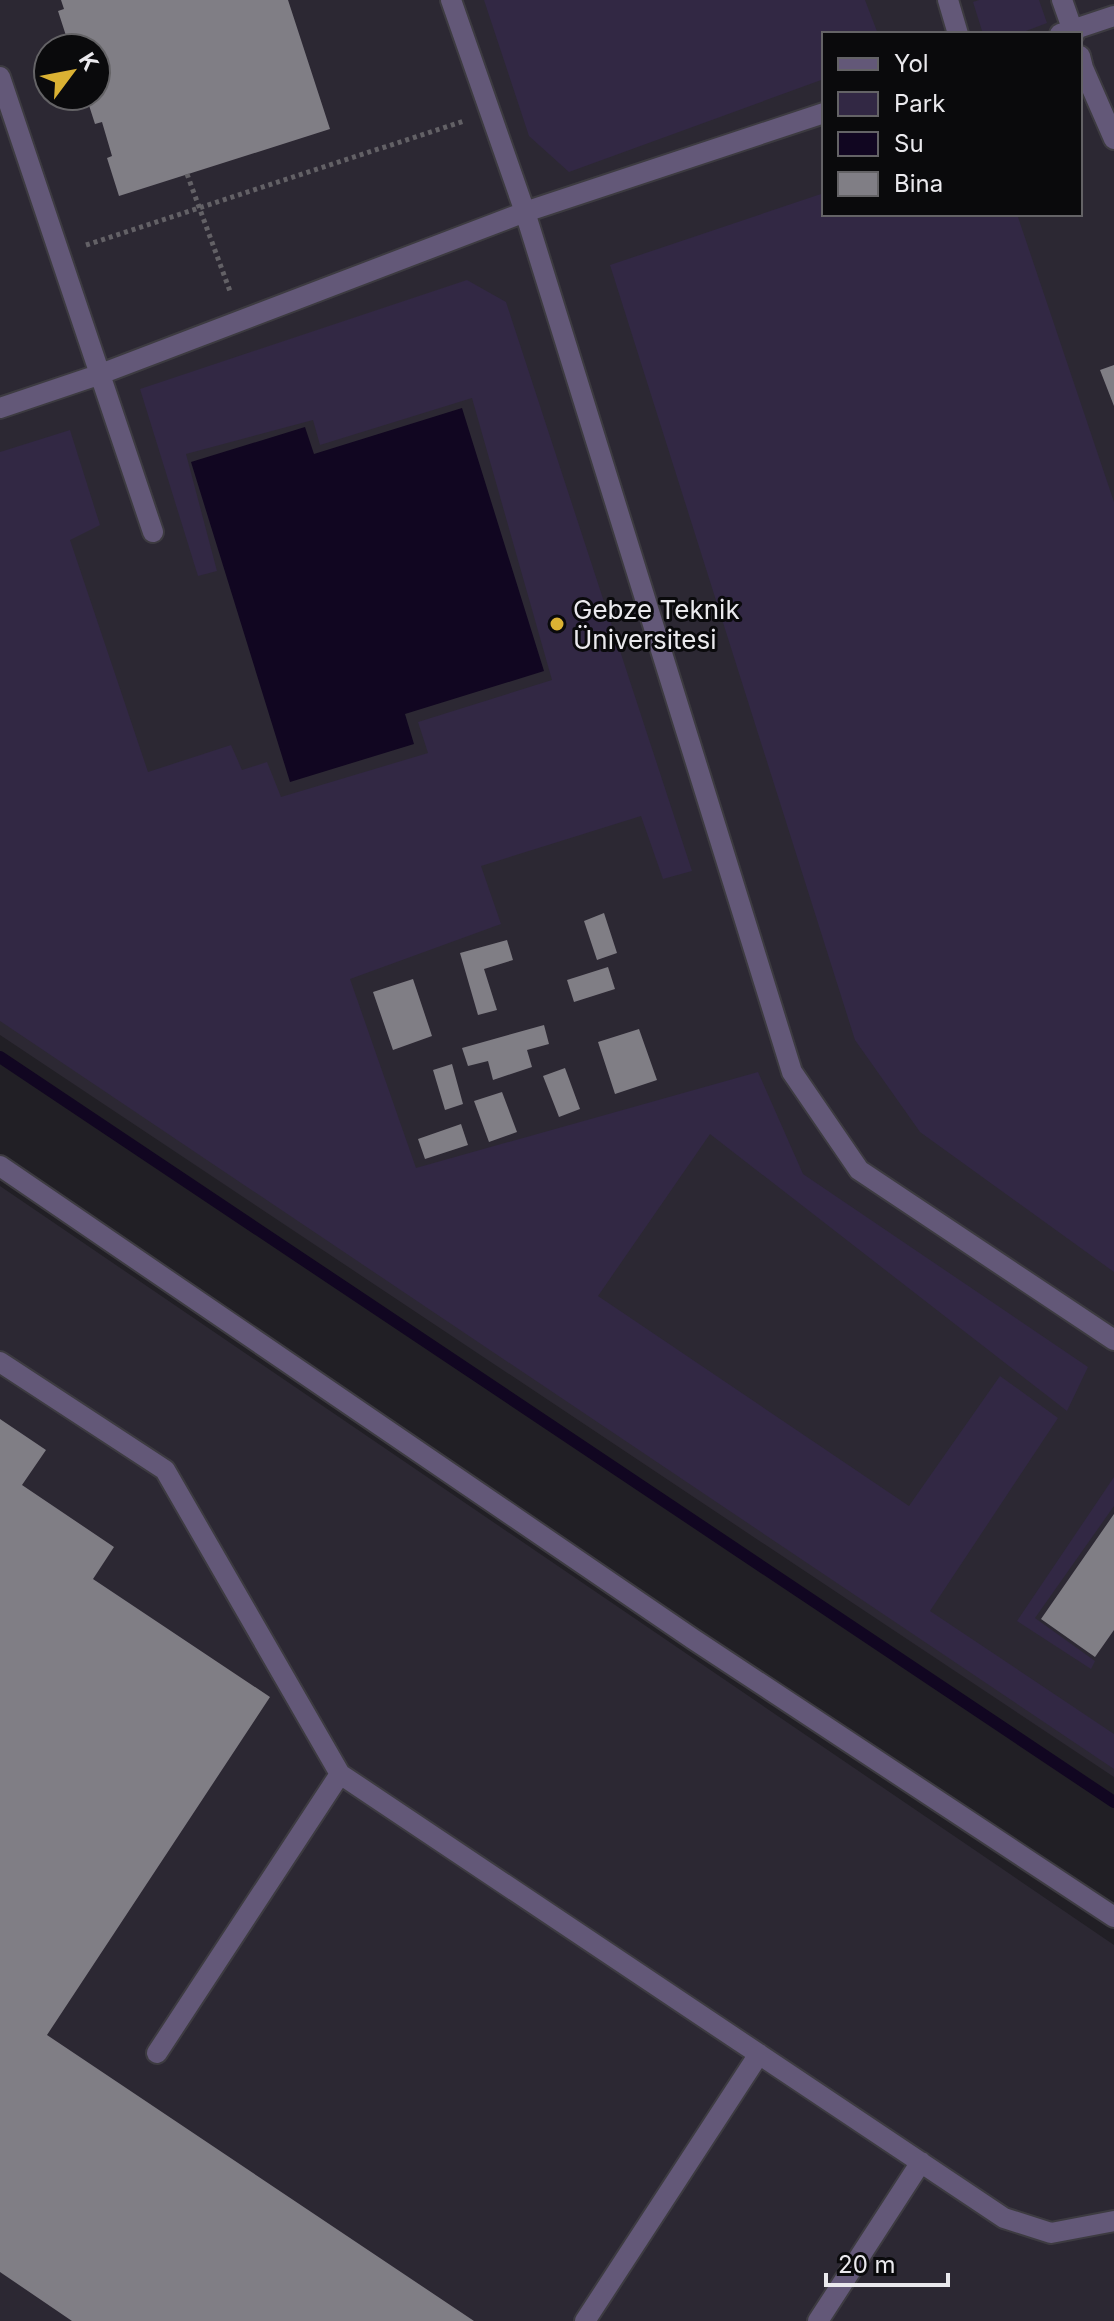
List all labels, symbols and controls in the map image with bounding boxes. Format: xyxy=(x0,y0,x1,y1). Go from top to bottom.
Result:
north arrow xyxy=(32,32,112,112)
legend xyxy=(822,32,1082,216)
text: K xyxy=(74,48,104,75)
text: Yol xyxy=(894,49,929,78)
text: Park xyxy=(894,89,945,118)
text: Su xyxy=(894,129,924,158)
text: Bina xyxy=(894,169,943,198)
place label: Gebze Teknik Üniversitesi xyxy=(573,594,740,655)
marker: Gebze Teknik Üniversitesi xyxy=(548,615,566,633)
scale bar xyxy=(826,2237,948,2287)
text: 20 m xyxy=(838,2250,896,2279)

